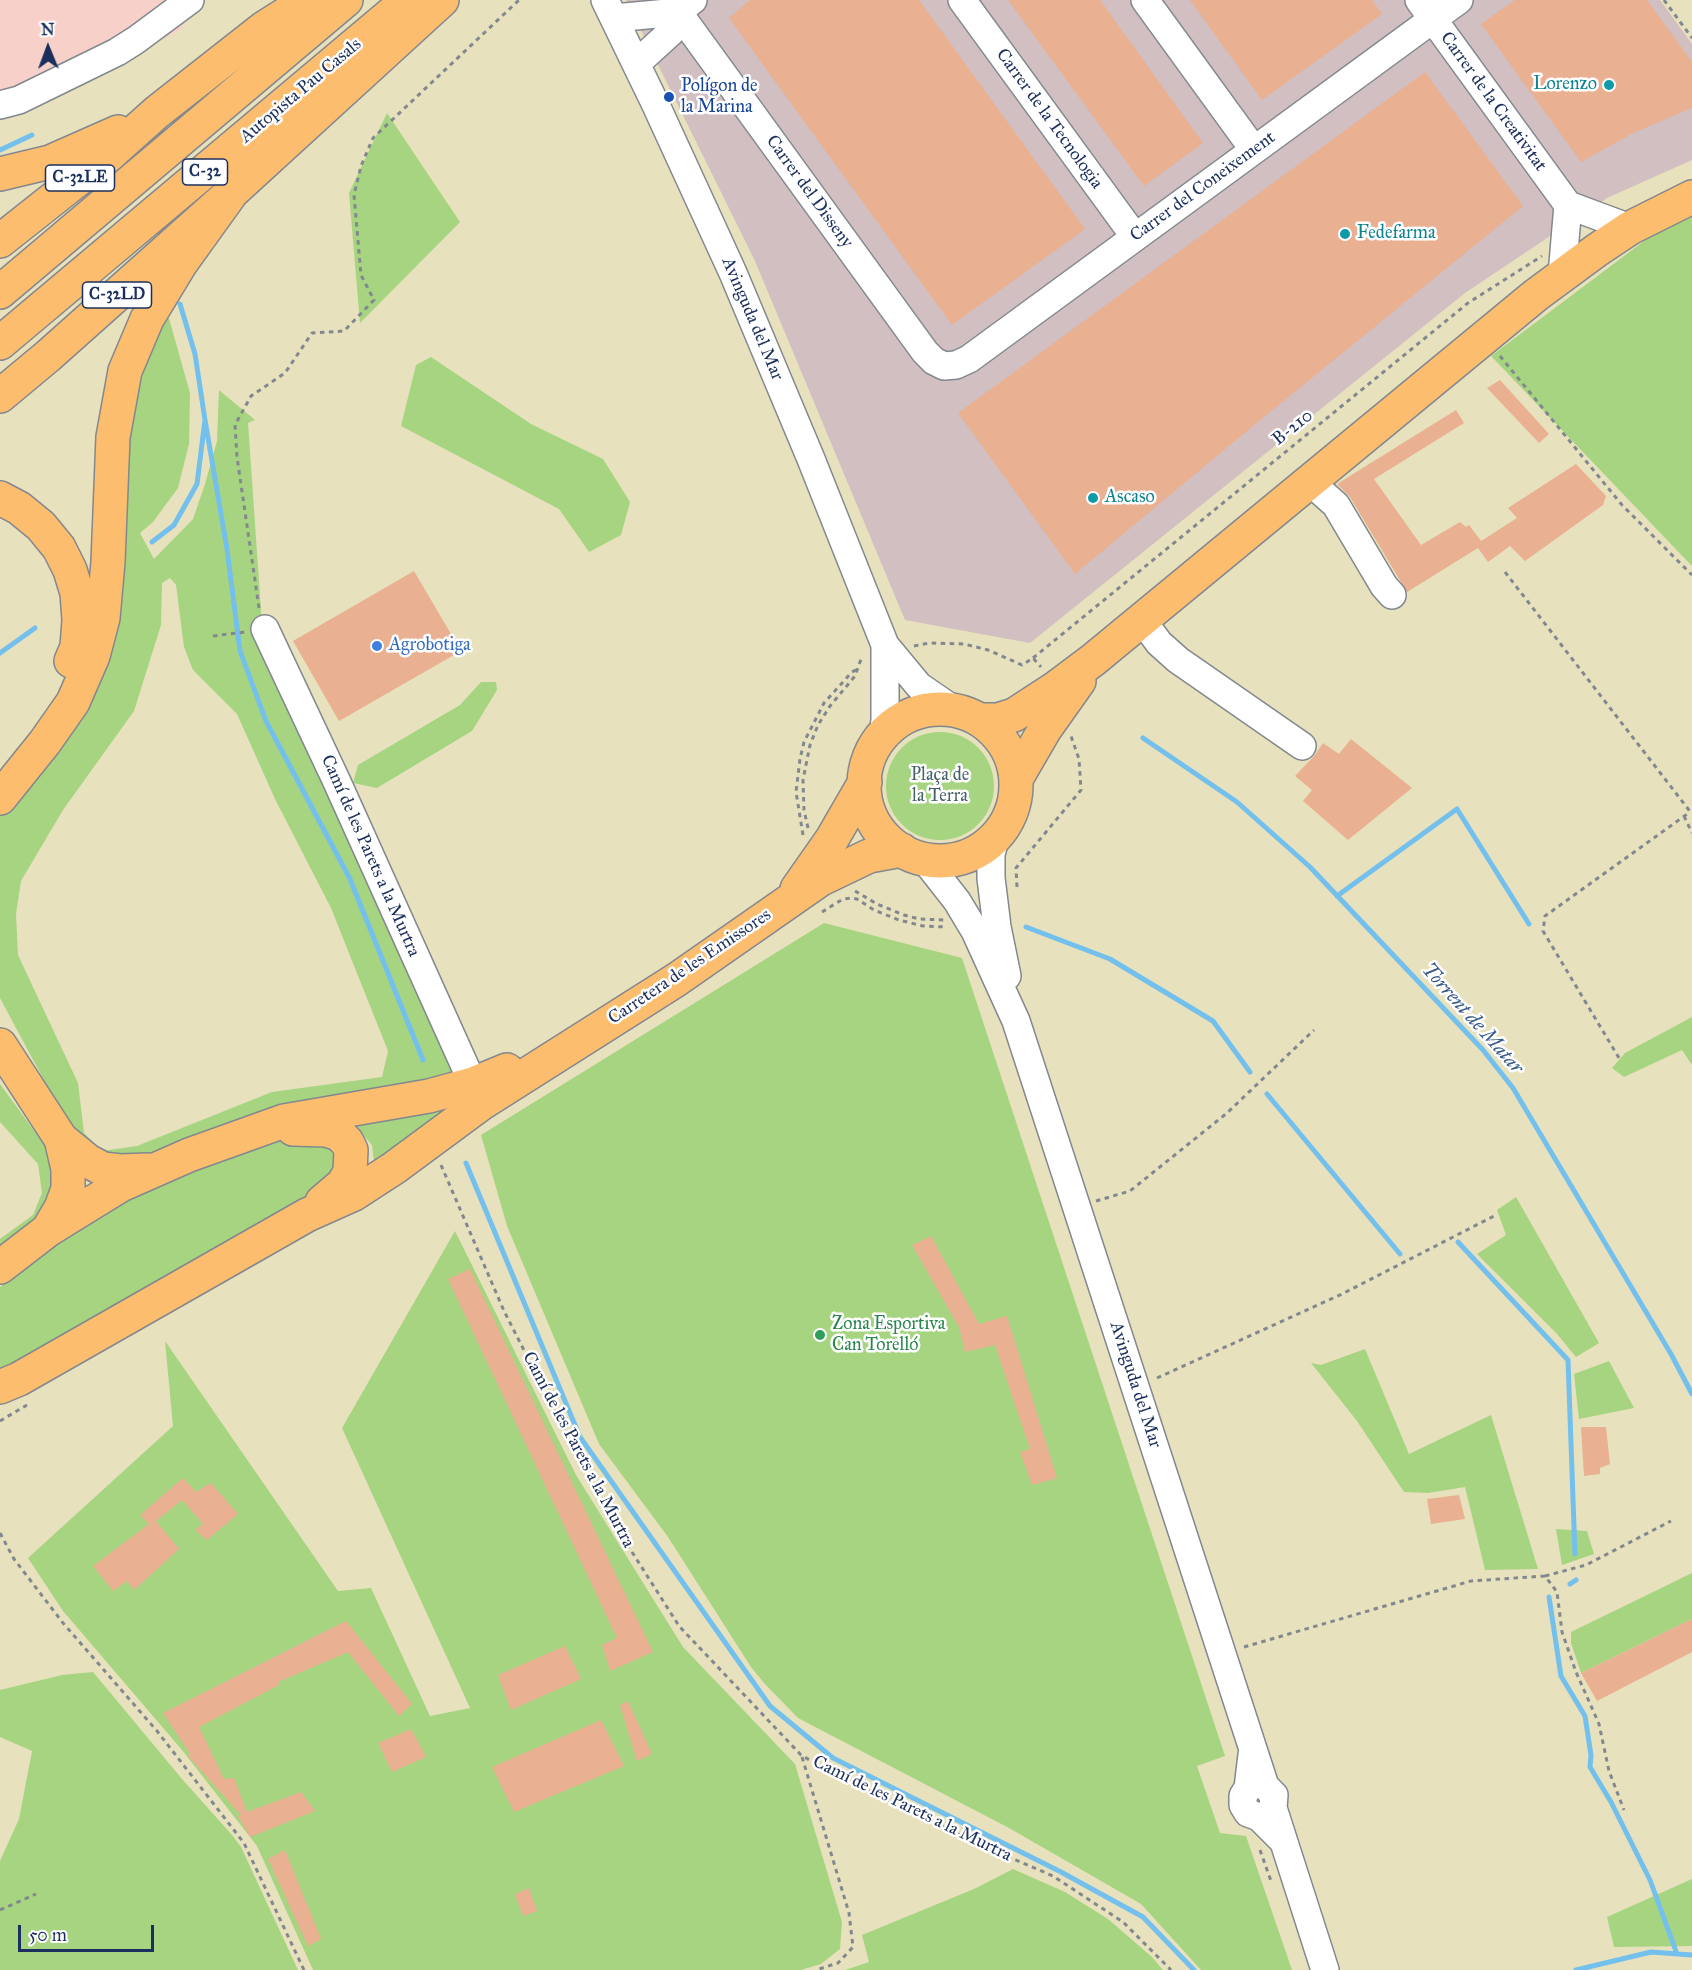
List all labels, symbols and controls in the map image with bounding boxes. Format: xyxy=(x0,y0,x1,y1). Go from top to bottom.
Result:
north arrow xyxy=(18,18,78,78)
text: N xyxy=(41,20,55,39)
street label: Carrer de la Creativitat xyxy=(1435,28,1551,176)
street label: Autopista Pau Casals xyxy=(236,34,366,148)
street label: Carrer de la Tecnologia xyxy=(991,45,1107,193)
place label: Lorenzo xyxy=(1533,74,1597,96)
place label: Polígon de la Marina xyxy=(681,76,758,118)
marker: Lorenzo xyxy=(1602,78,1616,92)
marker: Polígon de la Marina xyxy=(662,90,676,104)
street label: Carrer del Coneixement xyxy=(1126,127,1280,247)
street label: Carrer del Disseny xyxy=(761,131,857,253)
road number: C-32 xyxy=(182,159,228,185)
road number: C-32LE xyxy=(46,165,115,191)
place label: Fedefarma xyxy=(1357,223,1436,245)
marker: Fedefarma xyxy=(1338,227,1352,241)
street label: Avinguda del Mar xyxy=(716,254,788,384)
road number: C-32LD xyxy=(82,282,152,308)
street label: B-210 xyxy=(1268,405,1318,451)
place label: Ascaso xyxy=(1105,487,1155,509)
marker: Ascaso xyxy=(1086,491,1100,505)
place label: Agrobotiga xyxy=(389,635,471,657)
marker: Agrobotiga xyxy=(370,639,384,653)
street label: Camí de les Parets a la Murtra xyxy=(316,752,424,960)
park label: Plaça de la Terra xyxy=(911,765,969,808)
street label: Carretera de les Emissores xyxy=(604,904,776,1030)
water label: Torrent de Matar xyxy=(1416,959,1528,1079)
place label: Zona Esportiva Can Torelló xyxy=(832,1314,945,1356)
street label: Avinguda del Mar xyxy=(1104,1319,1166,1451)
marker: Zona Esportiva Can Torelló xyxy=(813,1328,827,1342)
street label: Camí de les Parets a la Murtra xyxy=(517,1348,639,1552)
street label: Camí de les Parets a la Murtra xyxy=(809,1751,1015,1867)
scale bar xyxy=(21,1913,158,1951)
text: 50 m xyxy=(29,1924,67,1946)

